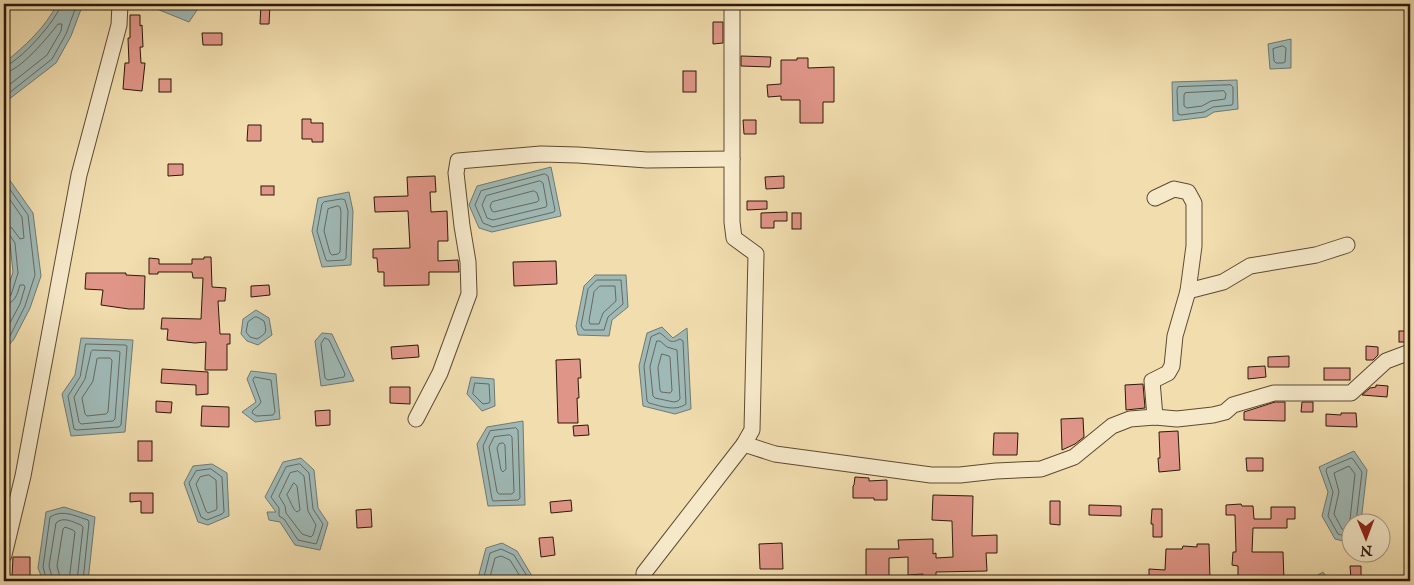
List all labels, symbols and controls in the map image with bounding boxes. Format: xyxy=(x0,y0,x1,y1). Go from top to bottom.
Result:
north arrow xyxy=(1342,512,1392,562)
text: N xyxy=(1360,541,1373,559)

